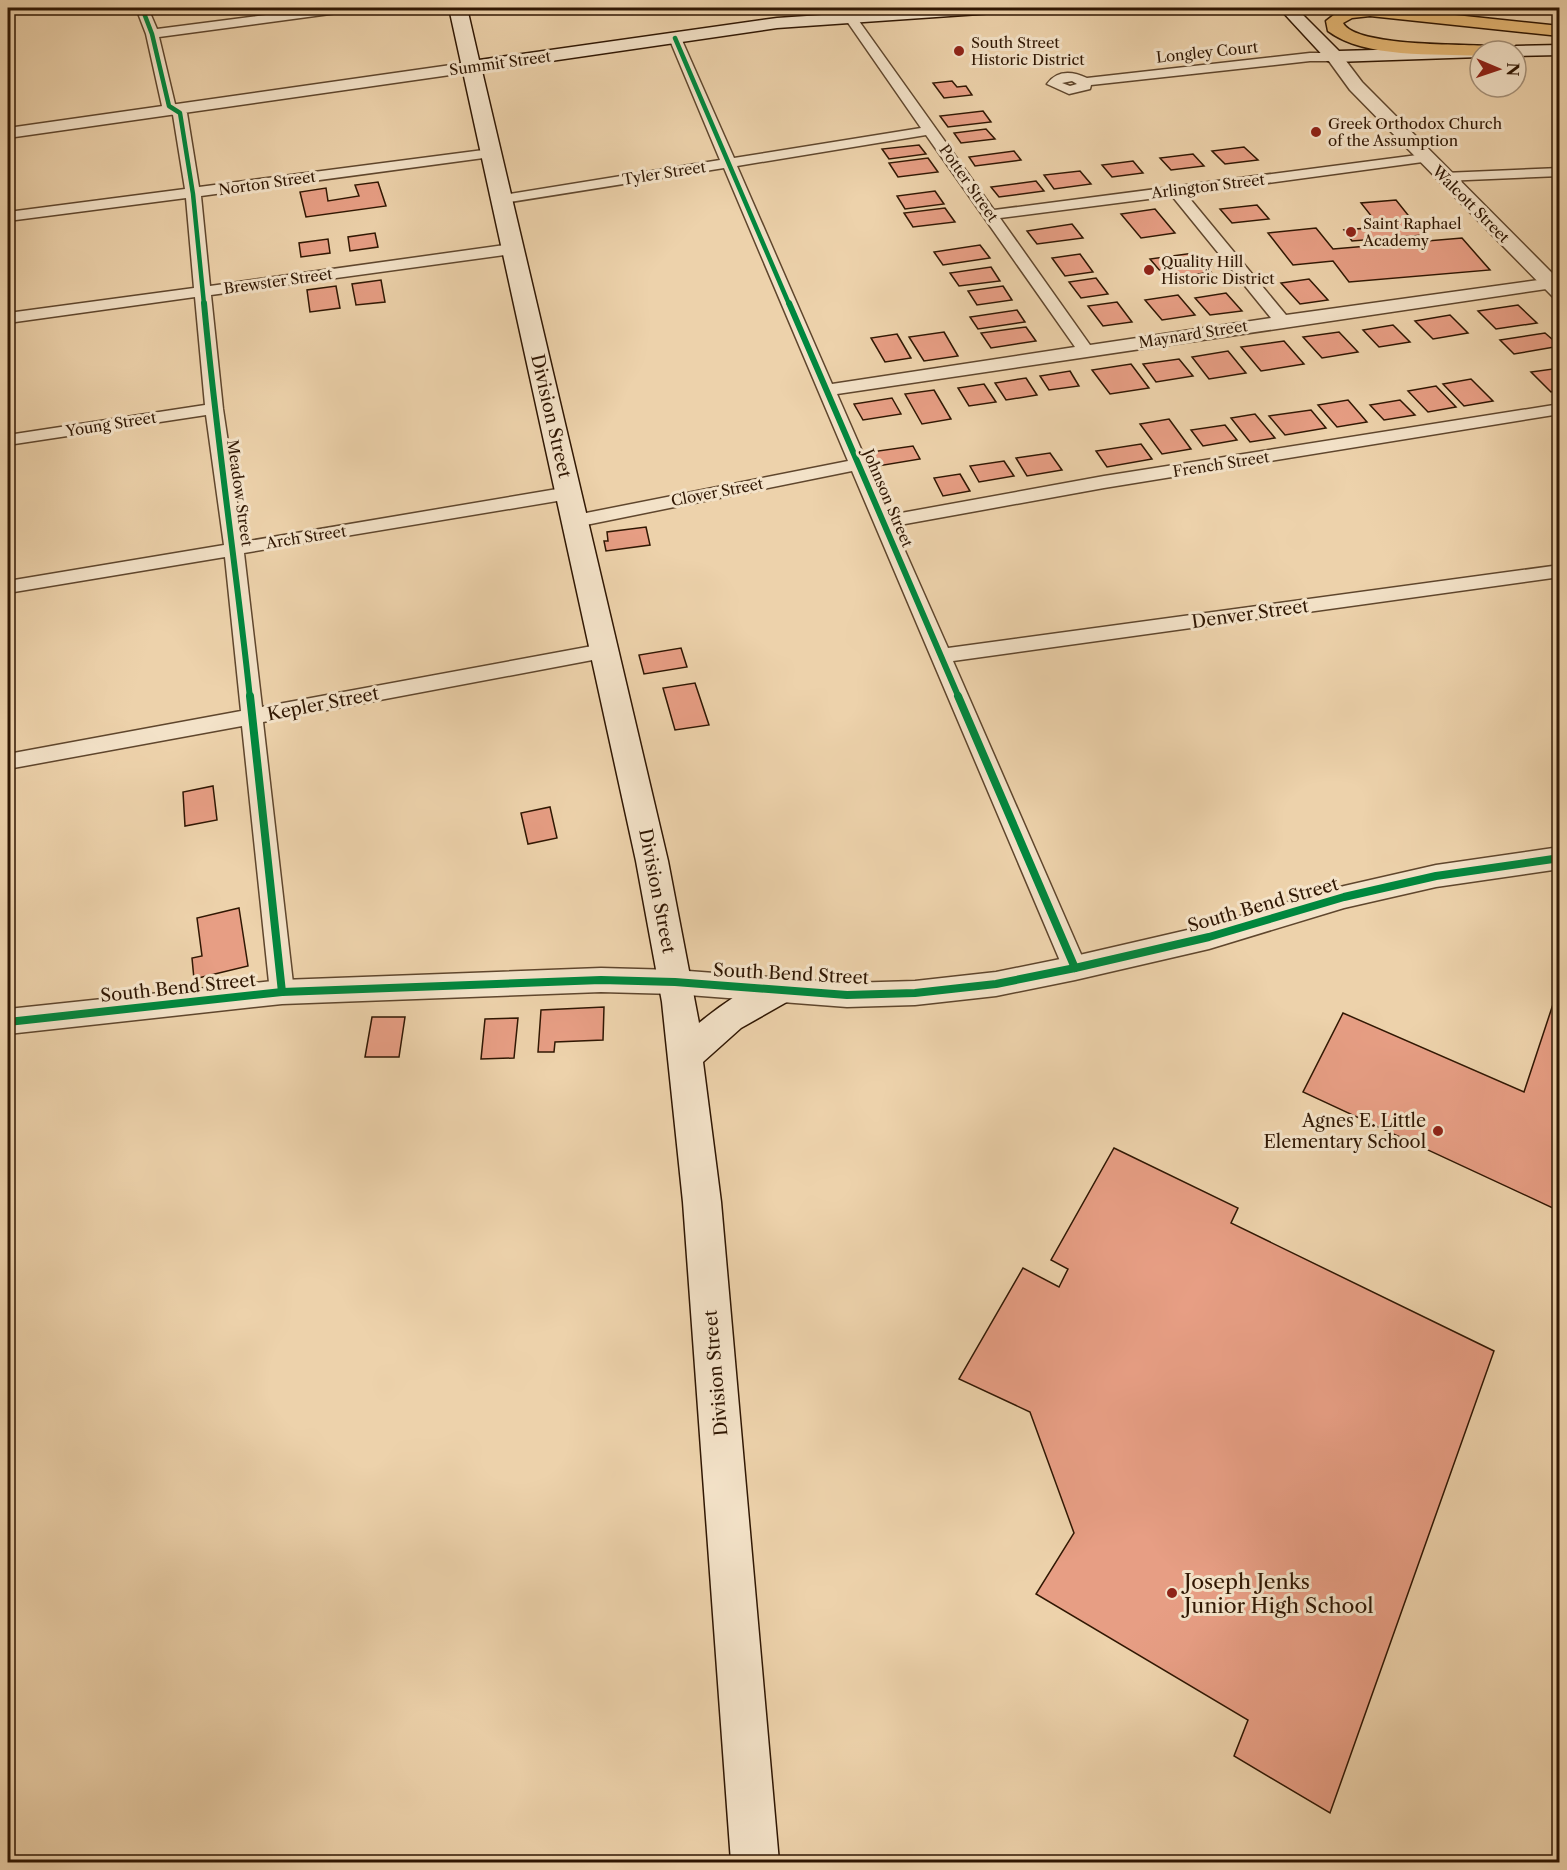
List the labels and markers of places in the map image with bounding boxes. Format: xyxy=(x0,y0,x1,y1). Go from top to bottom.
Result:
place label: South Street Historic District xyxy=(971,33,1085,69)
marker: South Street Historic District xyxy=(952,44,966,58)
place label: Greek Orthodox Church of the Assumption xyxy=(1328,114,1503,150)
marker: Greek Orthodox Church of the Assumption xyxy=(1309,125,1323,139)
place label: Saint Raphael Academy xyxy=(1362,214,1462,250)
marker: Saint Raphael Academy xyxy=(1344,225,1358,239)
place label: Quality Hill Historic District xyxy=(1161,252,1275,288)
marker: Quality Hill Historic District xyxy=(1142,263,1156,277)
place label: Agnes E. Little Elementary School xyxy=(1263,1110,1426,1153)
marker: Agnes E. Little Elementary School xyxy=(1431,1124,1445,1138)
place label: Joseph Jenks Junior High School xyxy=(1181,1569,1374,1618)
marker: Joseph Jenks Junior High School xyxy=(1165,1586,1179,1600)

